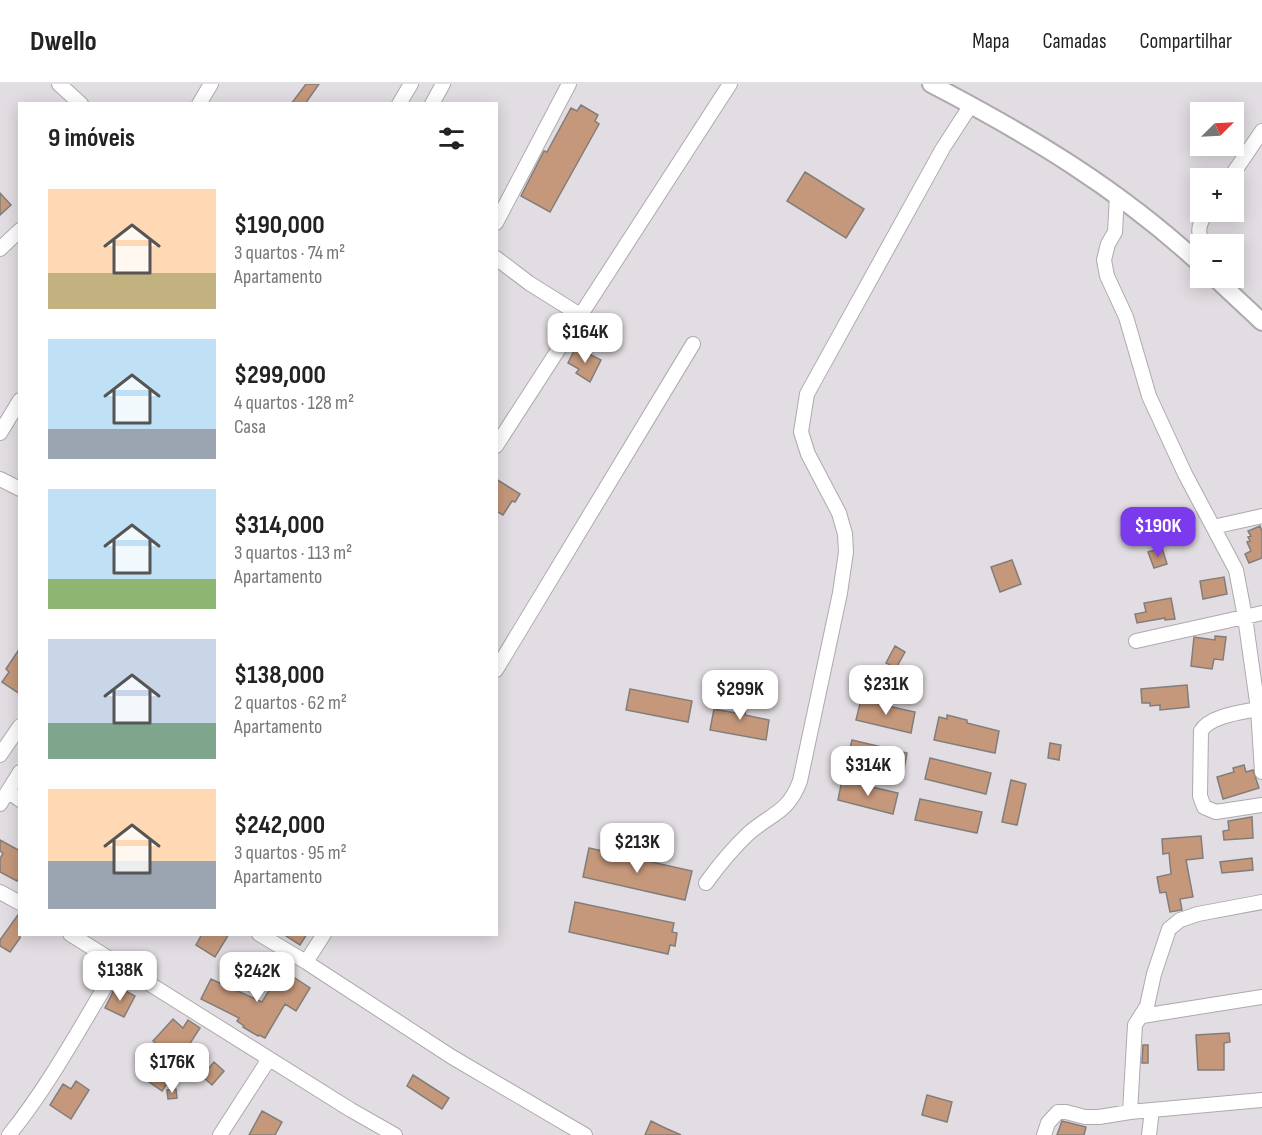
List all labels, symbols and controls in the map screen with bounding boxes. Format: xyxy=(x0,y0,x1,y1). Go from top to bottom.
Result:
text: Dwello xyxy=(30,25,97,58)
text: Mapa xyxy=(972,29,1010,54)
text: Camadas xyxy=(1043,29,1106,54)
text: Compartilhar xyxy=(1139,29,1232,54)
north arrow xyxy=(1190,102,1244,156)
map controls xyxy=(1190,102,1244,288)
icon: filters xyxy=(435,122,468,155)
text: 9 imóveis xyxy=(48,123,135,154)
button: + xyxy=(1190,168,1244,222)
text: $190,000 xyxy=(234,210,325,241)
icon: home xyxy=(96,213,168,285)
button: − xyxy=(1190,234,1244,288)
text: 3 quartos · 74 m² xyxy=(234,241,345,265)
text: Apartamento xyxy=(234,265,322,289)
pin: $164K xyxy=(543,313,627,364)
text: $164K xyxy=(562,320,608,344)
text: $299,000 xyxy=(234,360,326,391)
icon: home xyxy=(96,363,168,435)
text: 4 quartos · 128 m² xyxy=(234,391,354,415)
text: Casa xyxy=(234,415,266,439)
pin: $190K xyxy=(1116,507,1200,558)
text: $314,000 xyxy=(234,510,324,541)
icon: home xyxy=(96,513,168,585)
text: $190K xyxy=(1135,514,1181,538)
text: 3 quartos · 113 m² xyxy=(234,541,352,565)
text: Apartamento xyxy=(234,565,322,589)
text: $138,000 xyxy=(234,660,324,691)
icon: home xyxy=(96,663,168,735)
pin: $231K xyxy=(844,665,928,716)
pin: $299K xyxy=(698,670,782,721)
text: $231K xyxy=(863,672,909,696)
text: $299K xyxy=(716,677,764,701)
text: 2 quartos · 62 m² xyxy=(234,691,347,715)
text: Apartamento xyxy=(234,715,322,739)
pin: $314K xyxy=(826,746,910,797)
text: $314K xyxy=(845,753,891,777)
text: $242,000 xyxy=(234,810,325,841)
icon: home xyxy=(96,813,168,885)
pin: $213K xyxy=(595,823,679,874)
text: $213K xyxy=(614,830,660,854)
text: 3 quartos · 95 m² xyxy=(234,841,347,865)
text: Apartamento xyxy=(234,865,322,889)
pin: $138K xyxy=(78,951,162,1002)
pin: $242K xyxy=(215,952,299,1003)
text: $138K xyxy=(97,958,143,982)
text: $242K xyxy=(234,959,280,983)
pin: $176K xyxy=(130,1043,214,1094)
text: $176K xyxy=(149,1050,195,1074)

